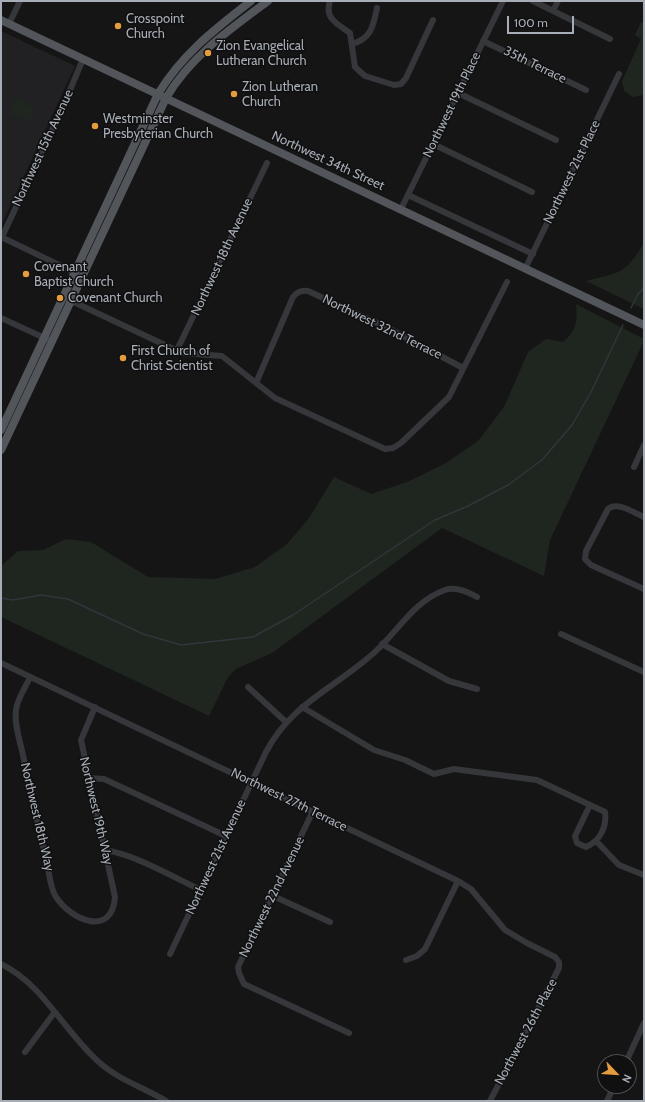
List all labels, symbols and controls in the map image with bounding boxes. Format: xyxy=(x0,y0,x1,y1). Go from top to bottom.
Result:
scale bar xyxy=(509,8,576,34)
place label: Crosspoint Church xyxy=(126,11,184,42)
text: 100 m xyxy=(514,15,548,30)
marker: Crosspoint Church xyxy=(113,21,123,31)
place label: Zion Evangelical Lutheran Church xyxy=(216,38,307,69)
street label: 35th Terrace xyxy=(501,43,569,87)
marker: Zion Evangelical Lutheran Church xyxy=(203,48,213,58)
street label: Northwest 19th Place xyxy=(420,50,484,160)
place label: Zion Lutheran Church xyxy=(242,79,318,110)
street label: Northwest 15th Avenue xyxy=(9,87,77,209)
marker: Zion Lutheran Church xyxy=(229,89,239,99)
place label: Westminster Presbyterian Church xyxy=(103,111,213,142)
street label: Northwest 21st Place xyxy=(540,118,604,226)
marker: Westminster Presbyterian Church xyxy=(90,121,100,131)
street label: Northwest 34th Street xyxy=(269,128,387,194)
street label: Northwest 18th Avenue xyxy=(188,196,256,318)
place label: Covenant Baptist Church xyxy=(34,259,114,290)
marker: Covenant Baptist Church xyxy=(21,269,31,279)
place label: Covenant Church xyxy=(68,290,163,306)
street label: Northwest 32nd Terrace xyxy=(320,291,444,363)
marker: Covenant Church xyxy=(55,293,65,303)
place label: First Church of Christ Scientist xyxy=(131,343,213,374)
marker: First Church of Christ Scientist xyxy=(118,353,128,363)
street label: Northwest 19th Way xyxy=(76,755,116,867)
street label: Northwest 18th Way xyxy=(17,761,57,873)
street label: Northwest 27th Terrace xyxy=(228,765,350,835)
street label: Northwest 21st Avenue xyxy=(182,797,250,917)
street label: Northwest 22nd Avenue xyxy=(236,834,308,960)
street label: Northwest 26th Place xyxy=(491,976,561,1088)
north arrow xyxy=(597,1054,637,1094)
text: N xyxy=(619,1072,635,1085)

